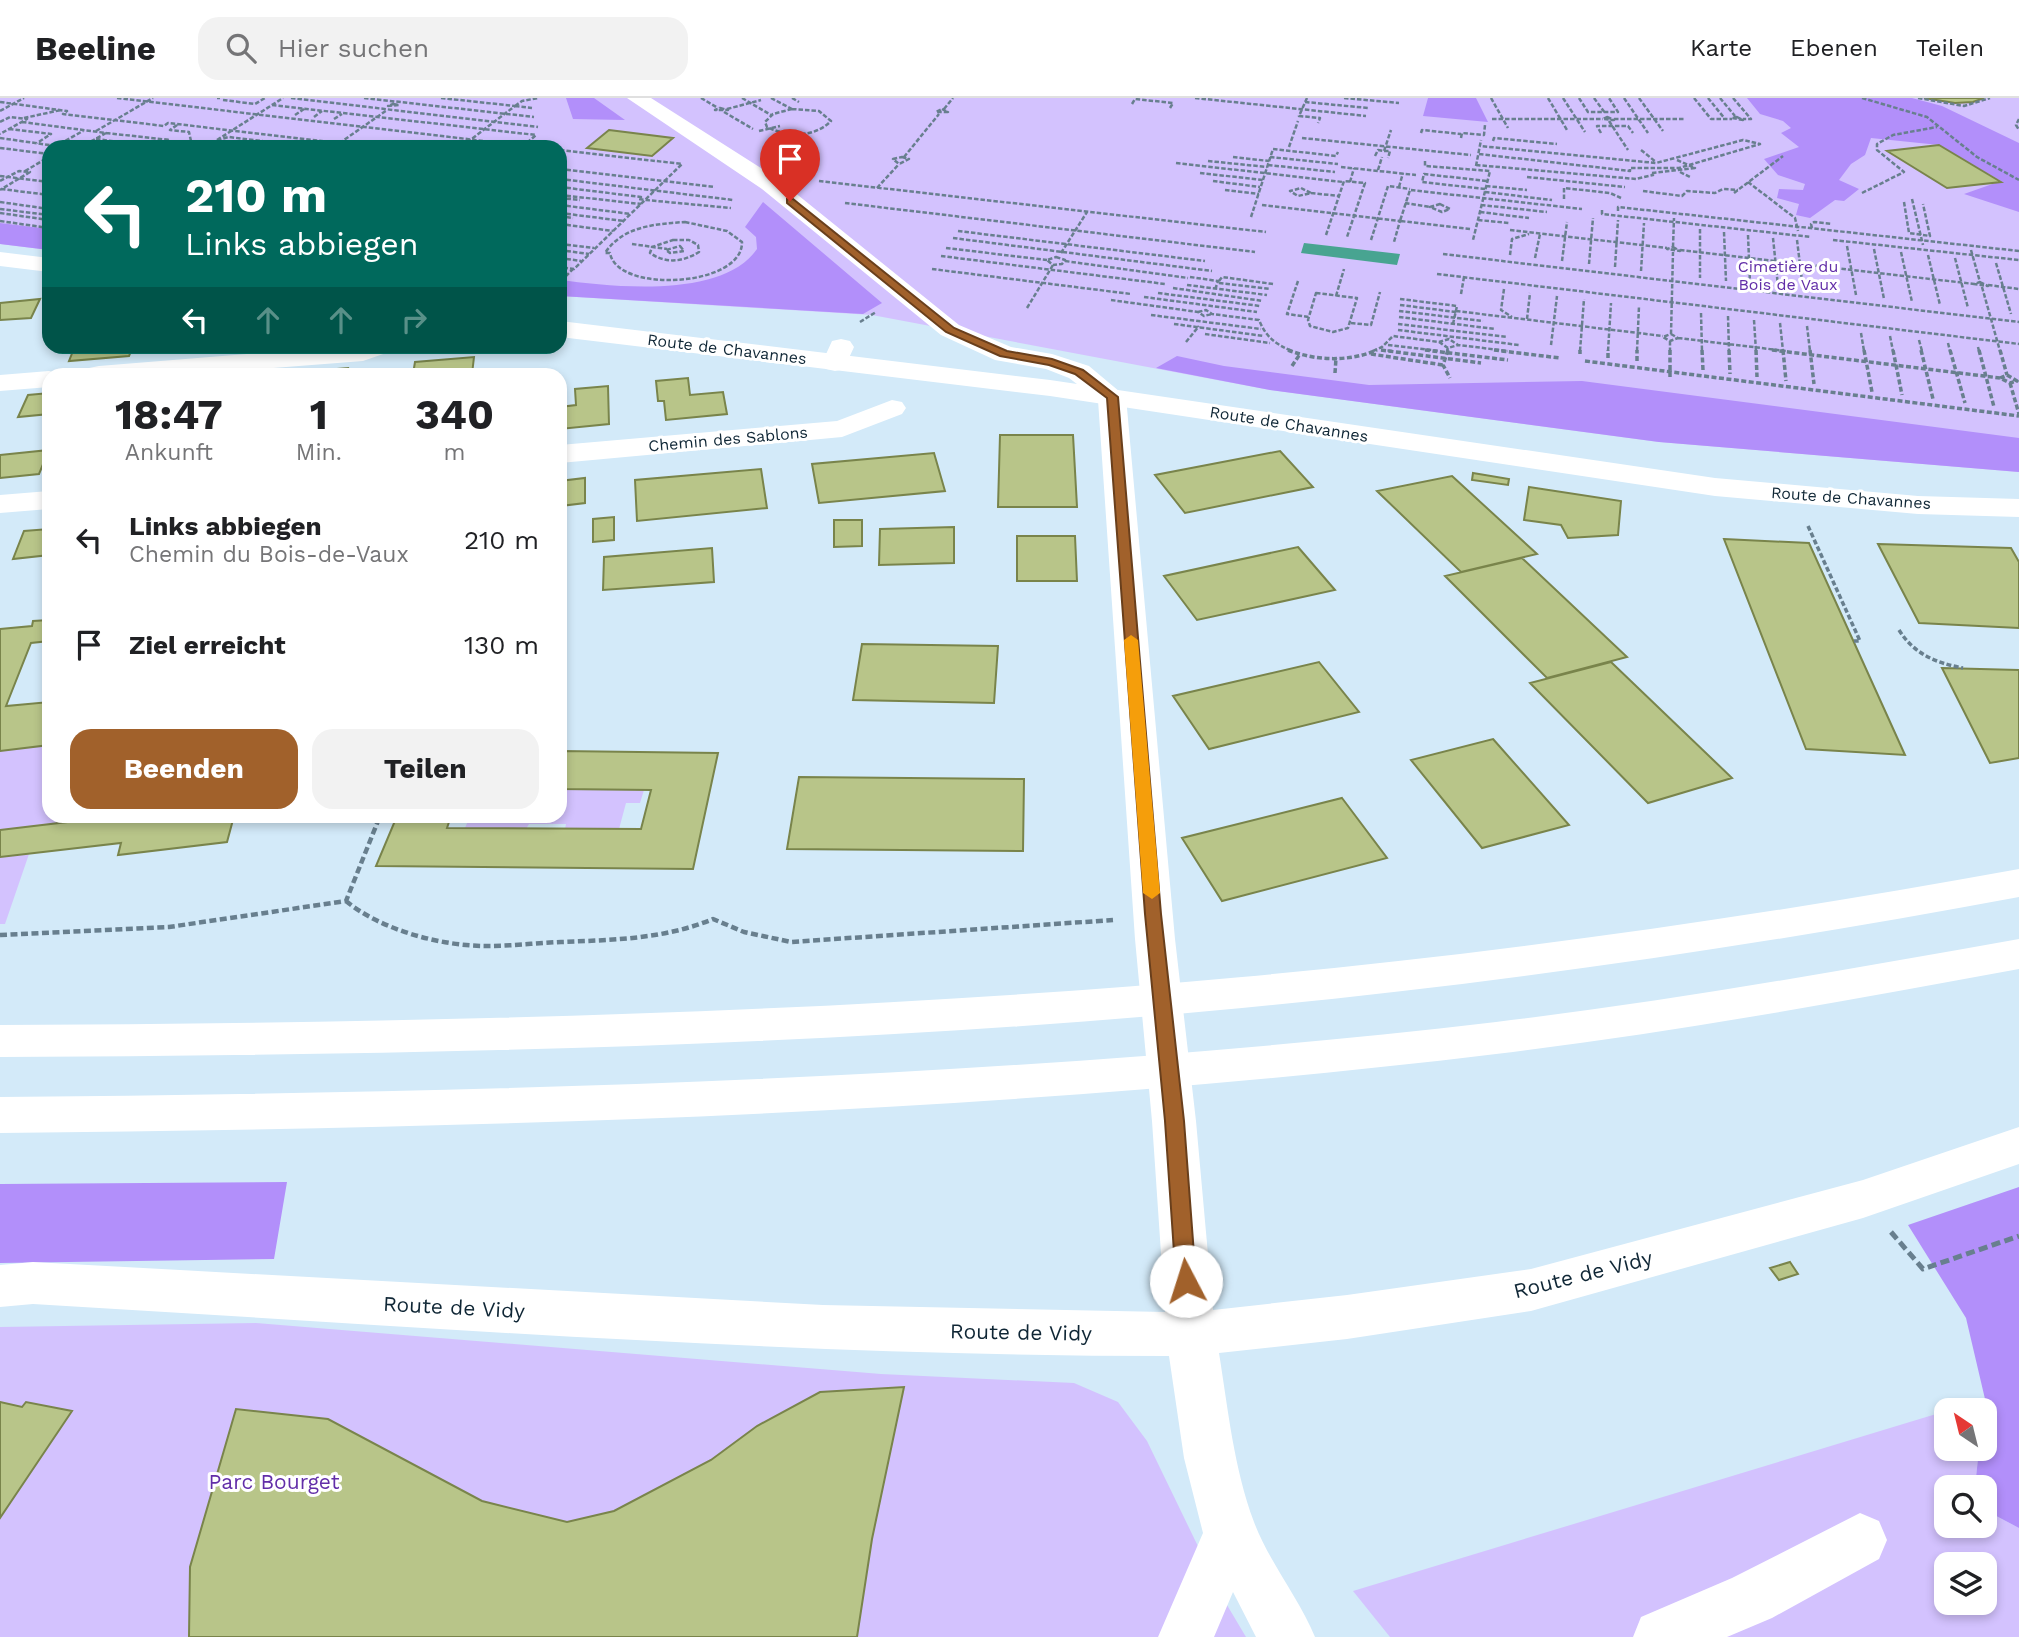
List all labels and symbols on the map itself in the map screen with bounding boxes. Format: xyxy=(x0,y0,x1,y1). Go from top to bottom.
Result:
pin xyxy=(760,129,820,201)
park label: Cimetière du Bois de Vaux xyxy=(1738,257,1838,294)
street label: Route de Chavannes xyxy=(646,330,808,368)
street label: Route de Chavannes xyxy=(1208,402,1370,446)
street label: Chemin des Sablons xyxy=(647,423,809,455)
street label: Route de Chavannes xyxy=(1770,483,1932,513)
position arrow xyxy=(1149,1244,1223,1318)
street label: Route de Vidy xyxy=(1511,1245,1655,1303)
street label: Route de Vidy xyxy=(382,1291,526,1323)
street label: Route de Vidy xyxy=(950,1318,1092,1346)
north arrow xyxy=(1934,1398,1997,1461)
park label: Parc Bourget xyxy=(209,1469,340,1494)

